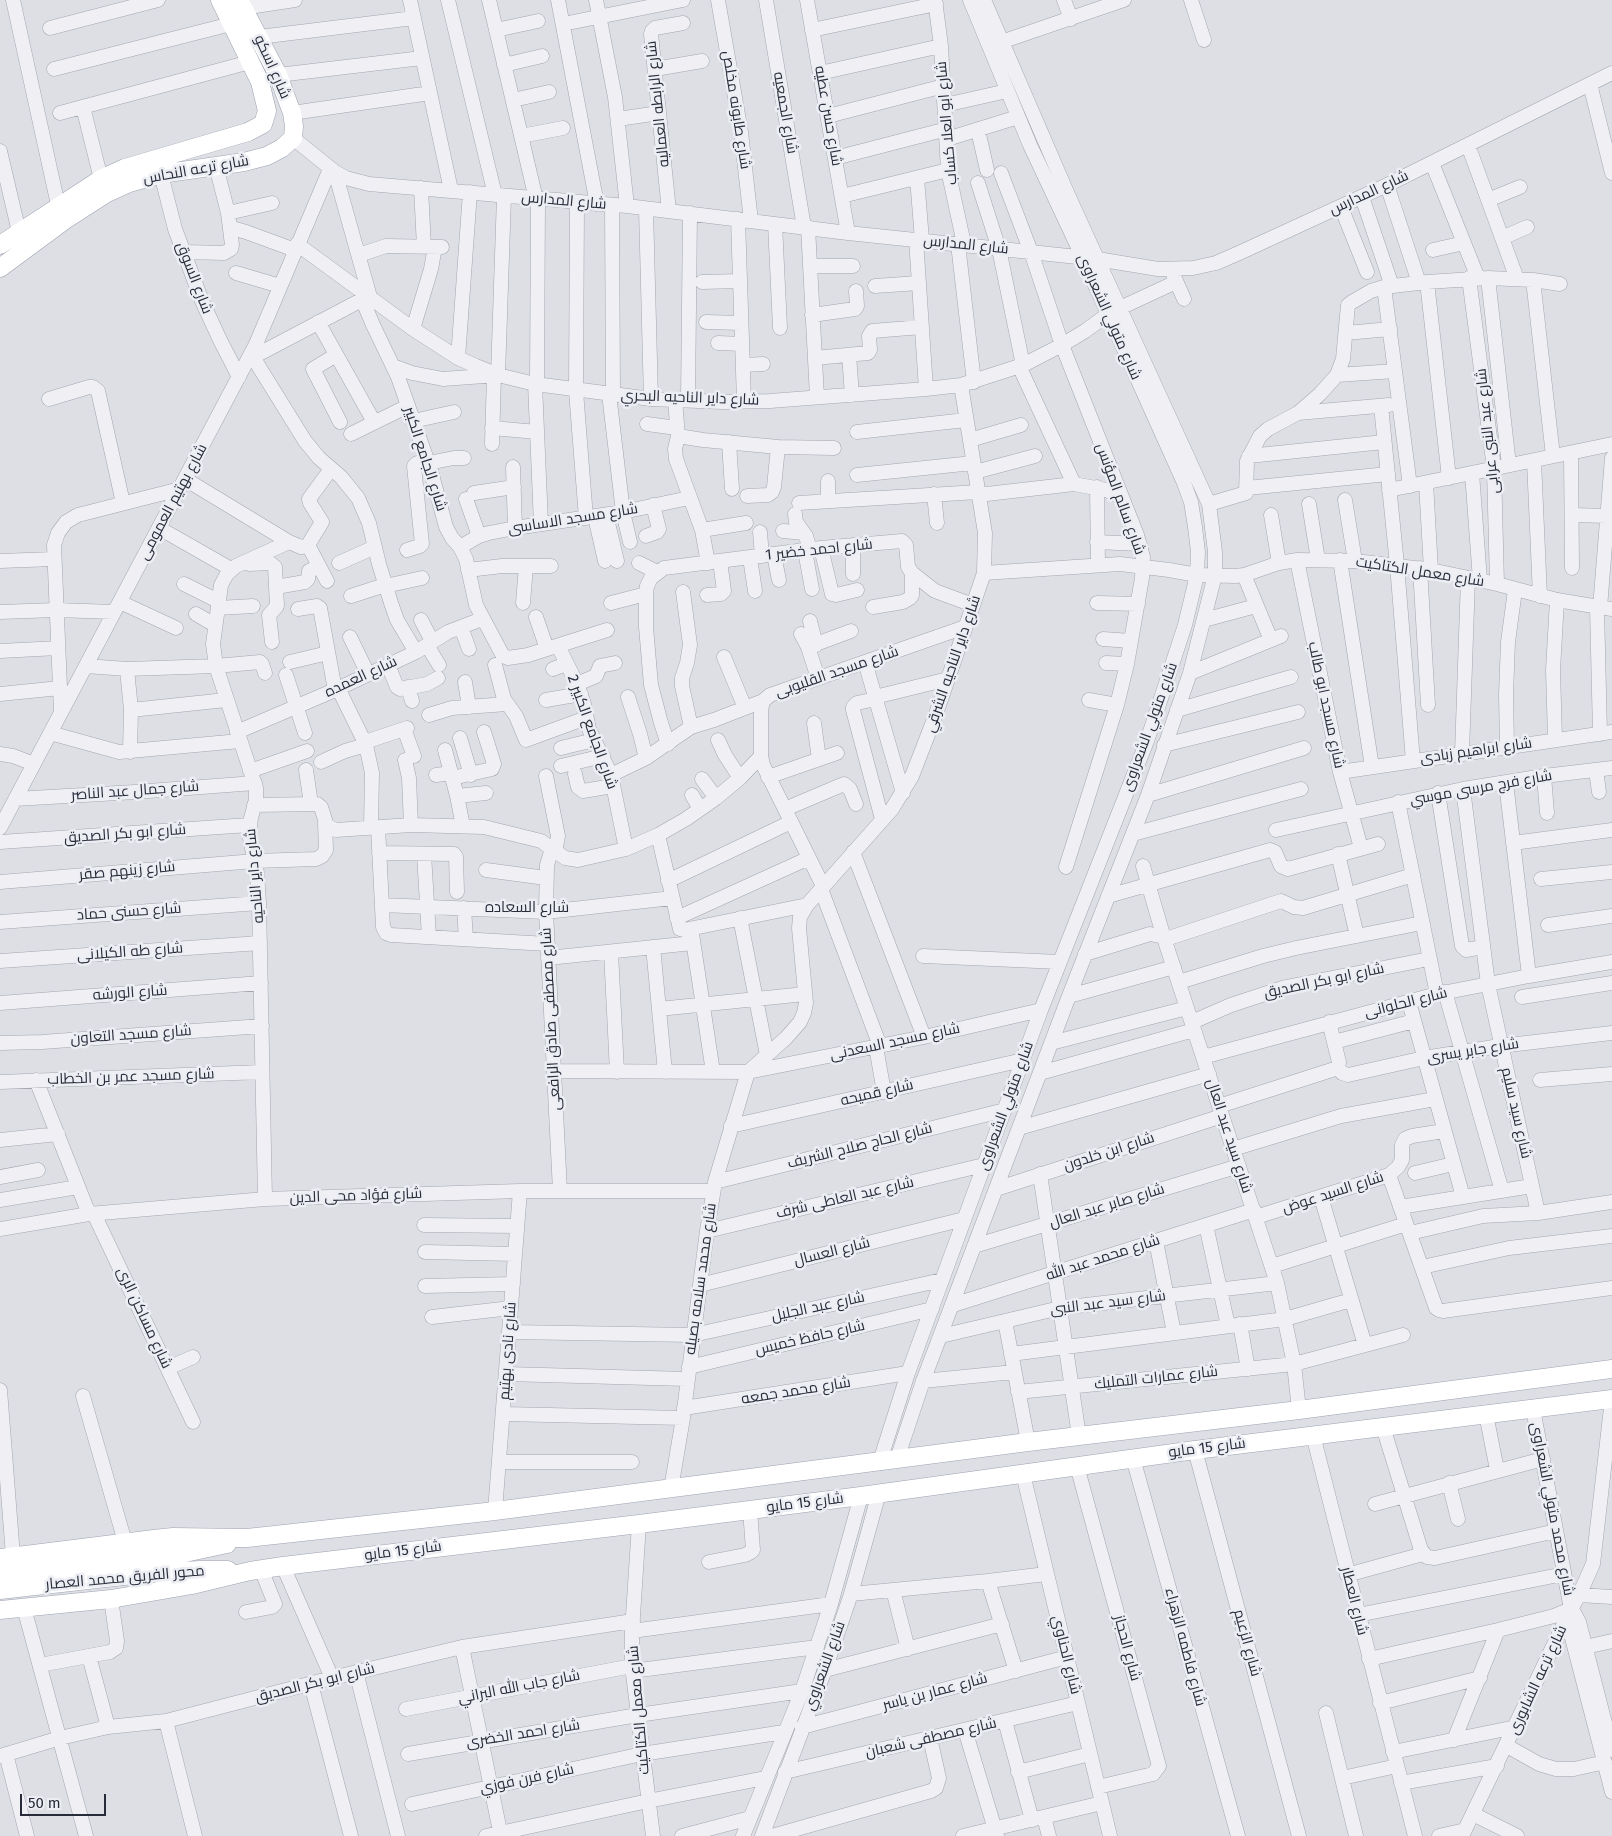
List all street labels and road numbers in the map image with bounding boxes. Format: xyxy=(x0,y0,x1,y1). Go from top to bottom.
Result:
street label: شارع اسكو xyxy=(250,32,294,102)
street label: شارع الرابطه العماليه xyxy=(642,40,674,168)
street label: شارع طابونه مخلص xyxy=(718,50,754,170)
street label: شارع ابو العلا كساب xyxy=(933,60,961,186)
street label: شارع حسن عطيه xyxy=(810,64,846,168)
street label: شارع الجمعيه xyxy=(769,71,801,155)
street label: شارع ترعه النحاس xyxy=(142,152,250,188)
street label: شارع المدارس xyxy=(1326,167,1412,219)
street label: شارع المدارس xyxy=(521,188,607,214)
street label: شارع المدارس xyxy=(923,232,1009,258)
street label: شارع السوق xyxy=(172,239,216,317)
street label: شارع متولي الشعراوى xyxy=(1073,251,1145,383)
street label: شارع عبد النبى عرابى xyxy=(1472,367,1504,495)
street label: شارع داير الناحيه البحري xyxy=(620,387,760,409)
street label: شارع الجامع الكبير xyxy=(400,404,450,514)
street label: شارع بهتيم العمومى xyxy=(135,441,211,563)
street label: شارع سالم المؤنس xyxy=(1091,441,1149,557)
street label: شارع مسجد الاساسى xyxy=(507,500,639,538)
street label: شارع احمد خضير 1 xyxy=(764,535,874,565)
street label: شارع معمل الكتاكيت xyxy=(1355,553,1485,591)
street label: شارع داير الناحيه الشرقي xyxy=(921,593,985,735)
street label: شارع مسجد ابو طالب xyxy=(1304,640,1348,770)
street label: شارع مسجد القليوبى xyxy=(773,642,901,702)
street label: شارع العمده xyxy=(322,652,400,702)
street label: شارع متولي الشعراوى xyxy=(1118,660,1182,794)
street label: شارع الجامع الكبير 2 xyxy=(563,672,621,792)
street label: شارع ابراهيم زبادى xyxy=(1419,734,1533,768)
street label: شارع فرج مرسى موسي xyxy=(1408,767,1554,809)
street label: شارع جمال عبد الناصر xyxy=(70,778,200,804)
street label: شارع ابو بكر الصديق xyxy=(63,821,187,847)
street label: شارع داير الناحيه xyxy=(242,828,268,924)
street label: شارع زينهم صقر xyxy=(78,858,176,884)
street label: شارع حسنى حماد xyxy=(76,899,182,925)
street label: شارع السعاده xyxy=(485,899,569,917)
street label: شارع مصطفى صادق الرافعى xyxy=(537,927,565,1111)
street label: شارع طه الكيلانى xyxy=(76,939,184,965)
street label: شارع ابو بكر الصديق xyxy=(1262,959,1386,1003)
street label: شارع الورشه xyxy=(92,981,168,1005)
street label: شارع الحلوانى xyxy=(1363,984,1449,1022)
street label: شارع مسجد السعدنى xyxy=(828,1019,962,1065)
street label: شارع مسجد التعاون xyxy=(70,1022,192,1048)
street label: شارع جابر يسرى xyxy=(1426,1035,1520,1067)
street label: شارع متولي الشعراوى xyxy=(974,1039,1038,1173)
street label: شارع مسجد عمر بن الخطاب xyxy=(47,1065,215,1089)
street label: شارع سيد سليم xyxy=(1497,1066,1535,1160)
street label: شارع قميحه xyxy=(839,1076,915,1110)
street label: شارع سيد عبد العال xyxy=(1202,1077,1256,1195)
street label: شارع الحاج صلاح الشريف xyxy=(786,1119,934,1173)
street label: شارع ابن خلدون xyxy=(1061,1129,1157,1175)
street label: شارع السيد عوض xyxy=(1280,1168,1386,1218)
street label: شارع عبد العاطى شرف xyxy=(774,1173,916,1223)
street label: شارع صابر عبد العال xyxy=(1047,1180,1167,1232)
street label: شارع فؤاد محى الدين xyxy=(289,1185,423,1207)
street label: شارع محمد سلامه بصيله xyxy=(681,1202,721,1356)
street label: شارع محمد عبد الله xyxy=(1044,1231,1162,1285)
street label: شارع العسال xyxy=(792,1234,872,1270)
street label: شارع مساكن الرى xyxy=(113,1264,175,1372)
street label: شارع سيد عبد النبى xyxy=(1049,1287,1167,1319)
street label: شارع عبد الجليل xyxy=(770,1288,866,1326)
street label: شارع نادى بهتيم xyxy=(496,1301,520,1401)
street label: شارع حافظ خميس xyxy=(753,1317,867,1359)
street label: شارع عمارات التمليك xyxy=(1093,1363,1219,1393)
street label: شارع محمد جمعه xyxy=(740,1373,852,1409)
street label: شارع محمد متولي الشعراوى xyxy=(1526,1421,1578,1597)
street label: شارع 15 مايو xyxy=(1167,1434,1247,1462)
street label: شارع 15 مايو xyxy=(765,1489,845,1517)
street label: شارع 15 مايو xyxy=(363,1537,443,1565)
street label: محور الفريق محمد العصار xyxy=(45,1562,205,1594)
street label: شارع العطار xyxy=(1337,1565,1371,1637)
street label: شارع فاطمه الزهراء xyxy=(1161,1586,1209,1708)
street label: شارع الزعيم xyxy=(1229,1607,1265,1679)
street label: شارع الحجاز xyxy=(1110,1613,1144,1683)
street label: شارع الحناوي xyxy=(1048,1614,1084,1696)
street label: شارع الشعراوي xyxy=(801,1619,849,1713)
street label: شارع ترعه الشابورى xyxy=(1505,1622,1571,1738)
street label: شارع معمل الكتاكيت xyxy=(624,1645,654,1775)
street label: شارع ابو بكر الصديق xyxy=(253,1659,377,1707)
street label: شارع جاب الله البراني xyxy=(457,1666,581,1708)
street label: شارع عمار بن ياسر xyxy=(881,1669,989,1715)
street label: شارع مصطفى شعبان xyxy=(864,1714,998,1762)
street label: شارع احمد الخضرى xyxy=(465,1716,581,1752)
street label: شارع فرن فوزي xyxy=(478,1760,576,1798)

